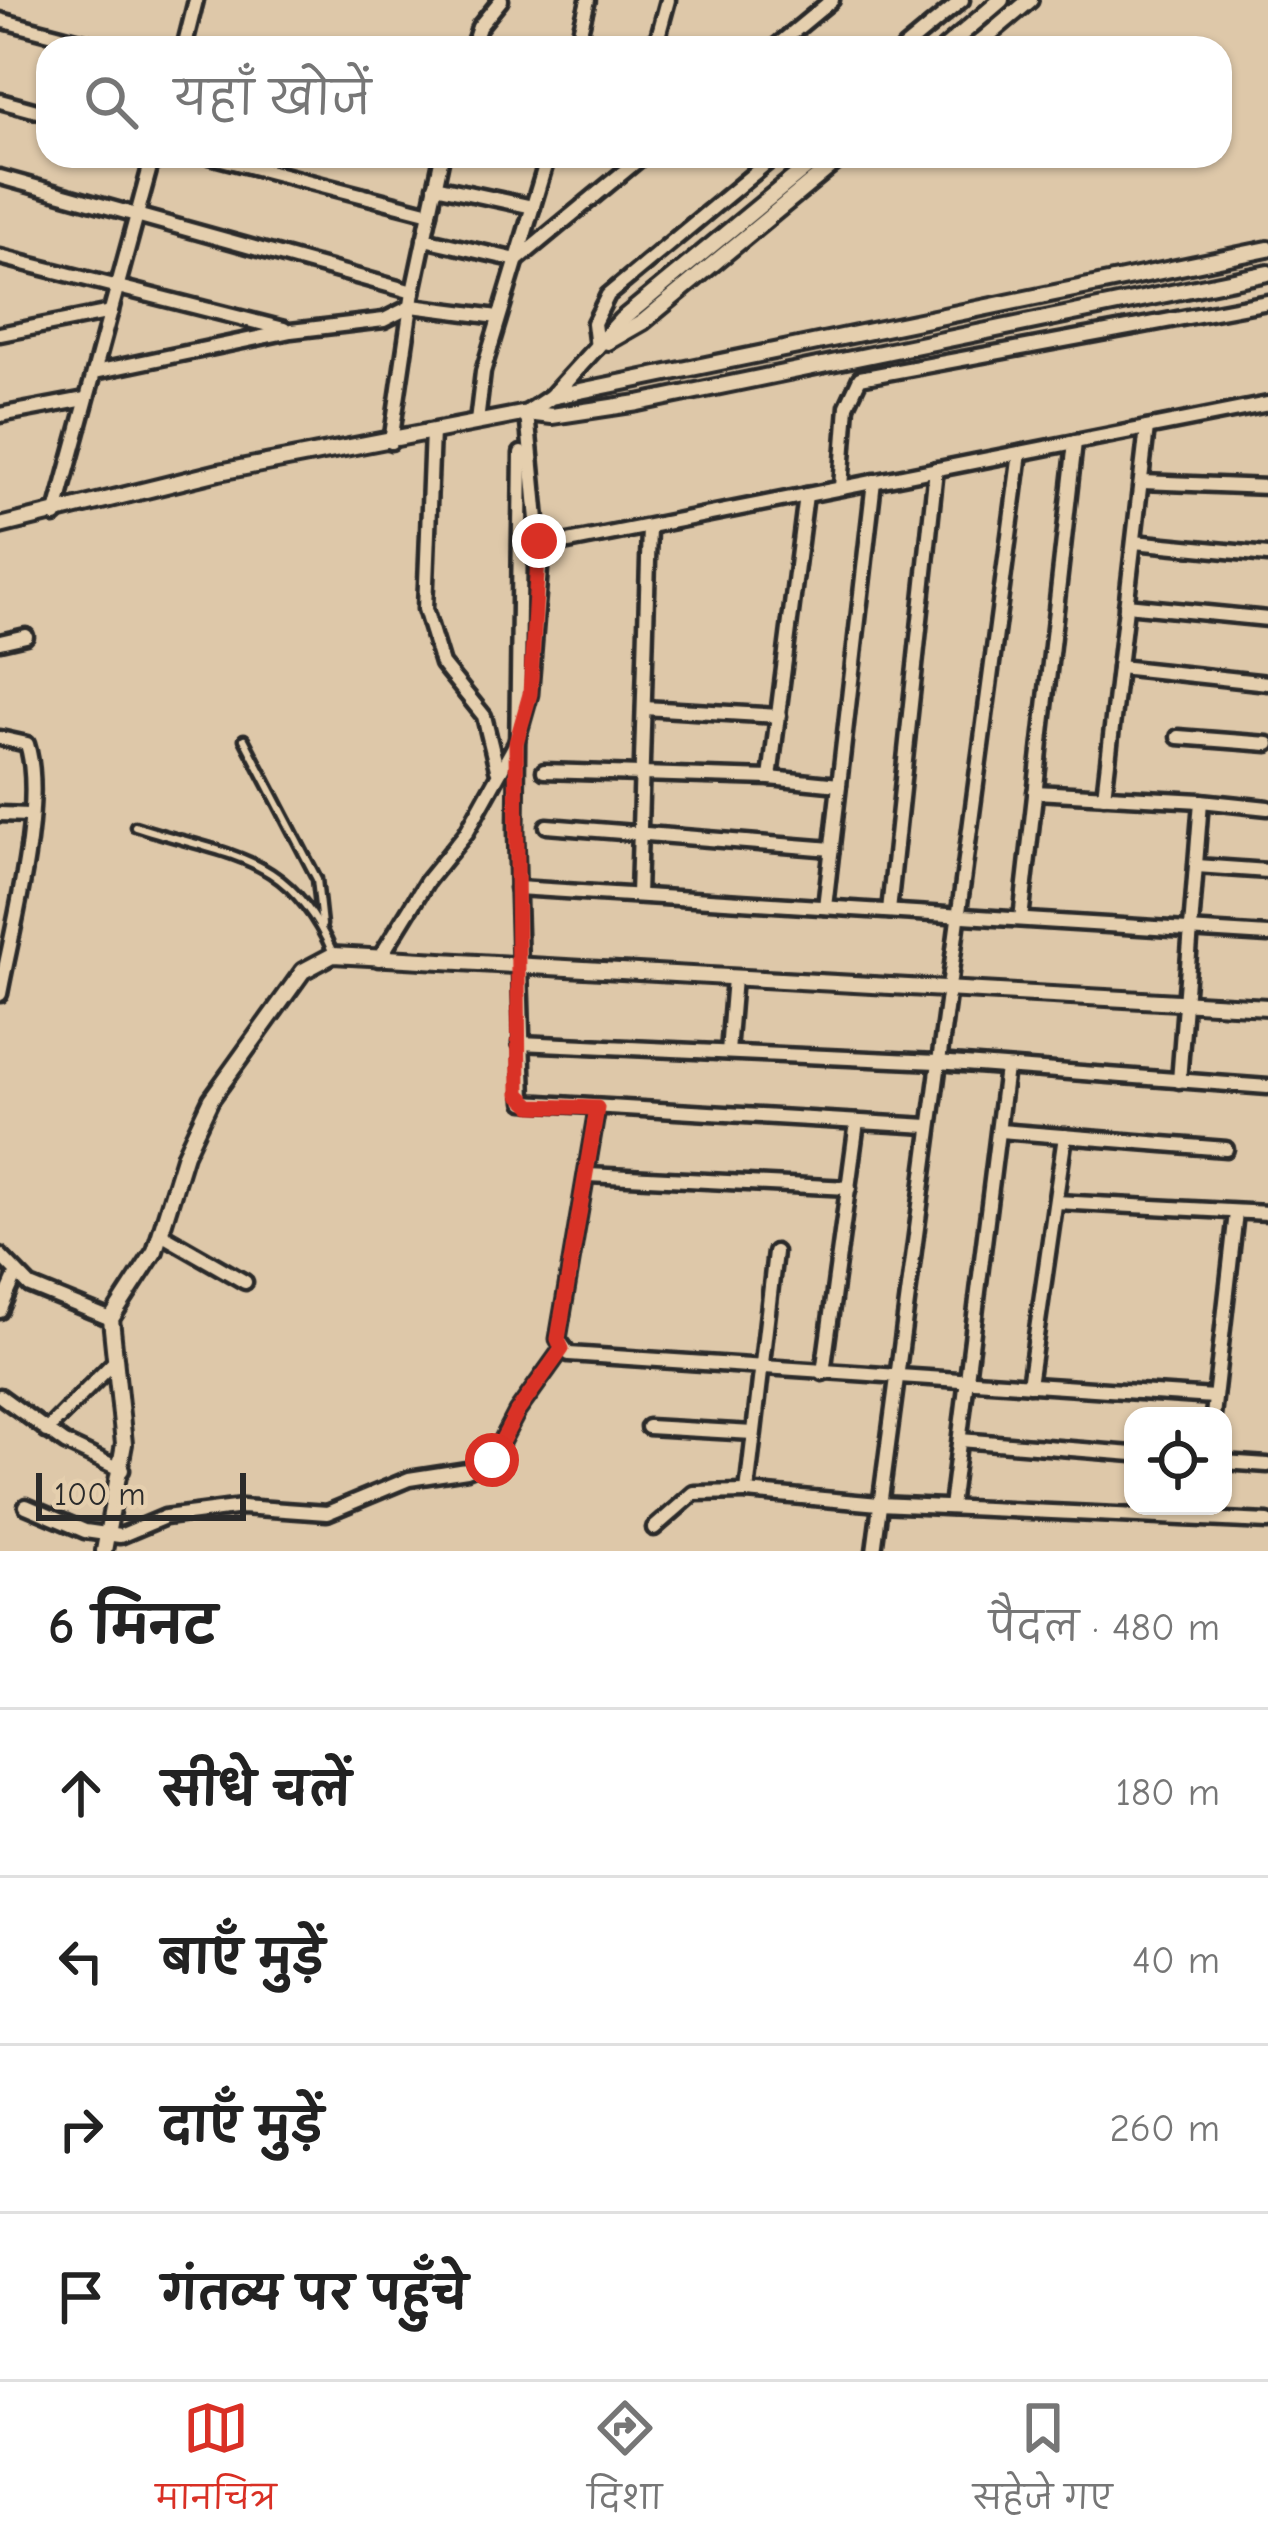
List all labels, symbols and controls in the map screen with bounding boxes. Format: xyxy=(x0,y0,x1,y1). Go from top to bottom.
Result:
search box xyxy=(36,36,1232,168)
icon: search xyxy=(78,69,144,135)
text: यहाँ खोजें xyxy=(174,73,371,125)
route end xyxy=(512,514,566,568)
map controls xyxy=(1124,1407,1232,1515)
button: locate xyxy=(1124,1407,1232,1515)
route start xyxy=(465,1433,519,1487)
scale bar xyxy=(36,1467,246,1520)
text: 100 m xyxy=(54,1475,146,1513)
text: 6 मिनट xyxy=(48,1597,217,1656)
text: पैदल · 480 m xyxy=(989,1605,1220,1650)
icon: ahead xyxy=(48,1760,114,1826)
text: सीधे चलें xyxy=(162,1764,351,1816)
text: 180 m xyxy=(1115,1770,1220,1815)
icon: left xyxy=(48,1928,114,1994)
text: बाएँ मुड़ें xyxy=(162,1932,325,1984)
text: 40 m xyxy=(1132,1938,1220,1983)
icon: right xyxy=(48,2096,114,2162)
text: दाएँ मुड़ें xyxy=(162,2100,323,2152)
text: 260 m xyxy=(1109,2106,1220,2151)
icon: arrive xyxy=(48,2264,114,2330)
text: गंतव्य पर पहुँचे xyxy=(162,2268,468,2320)
tab: मानचित्र xyxy=(155,2395,276,2534)
tab: दिशा xyxy=(587,2395,662,2534)
tab: सहेजे गए xyxy=(973,2395,1113,2534)

